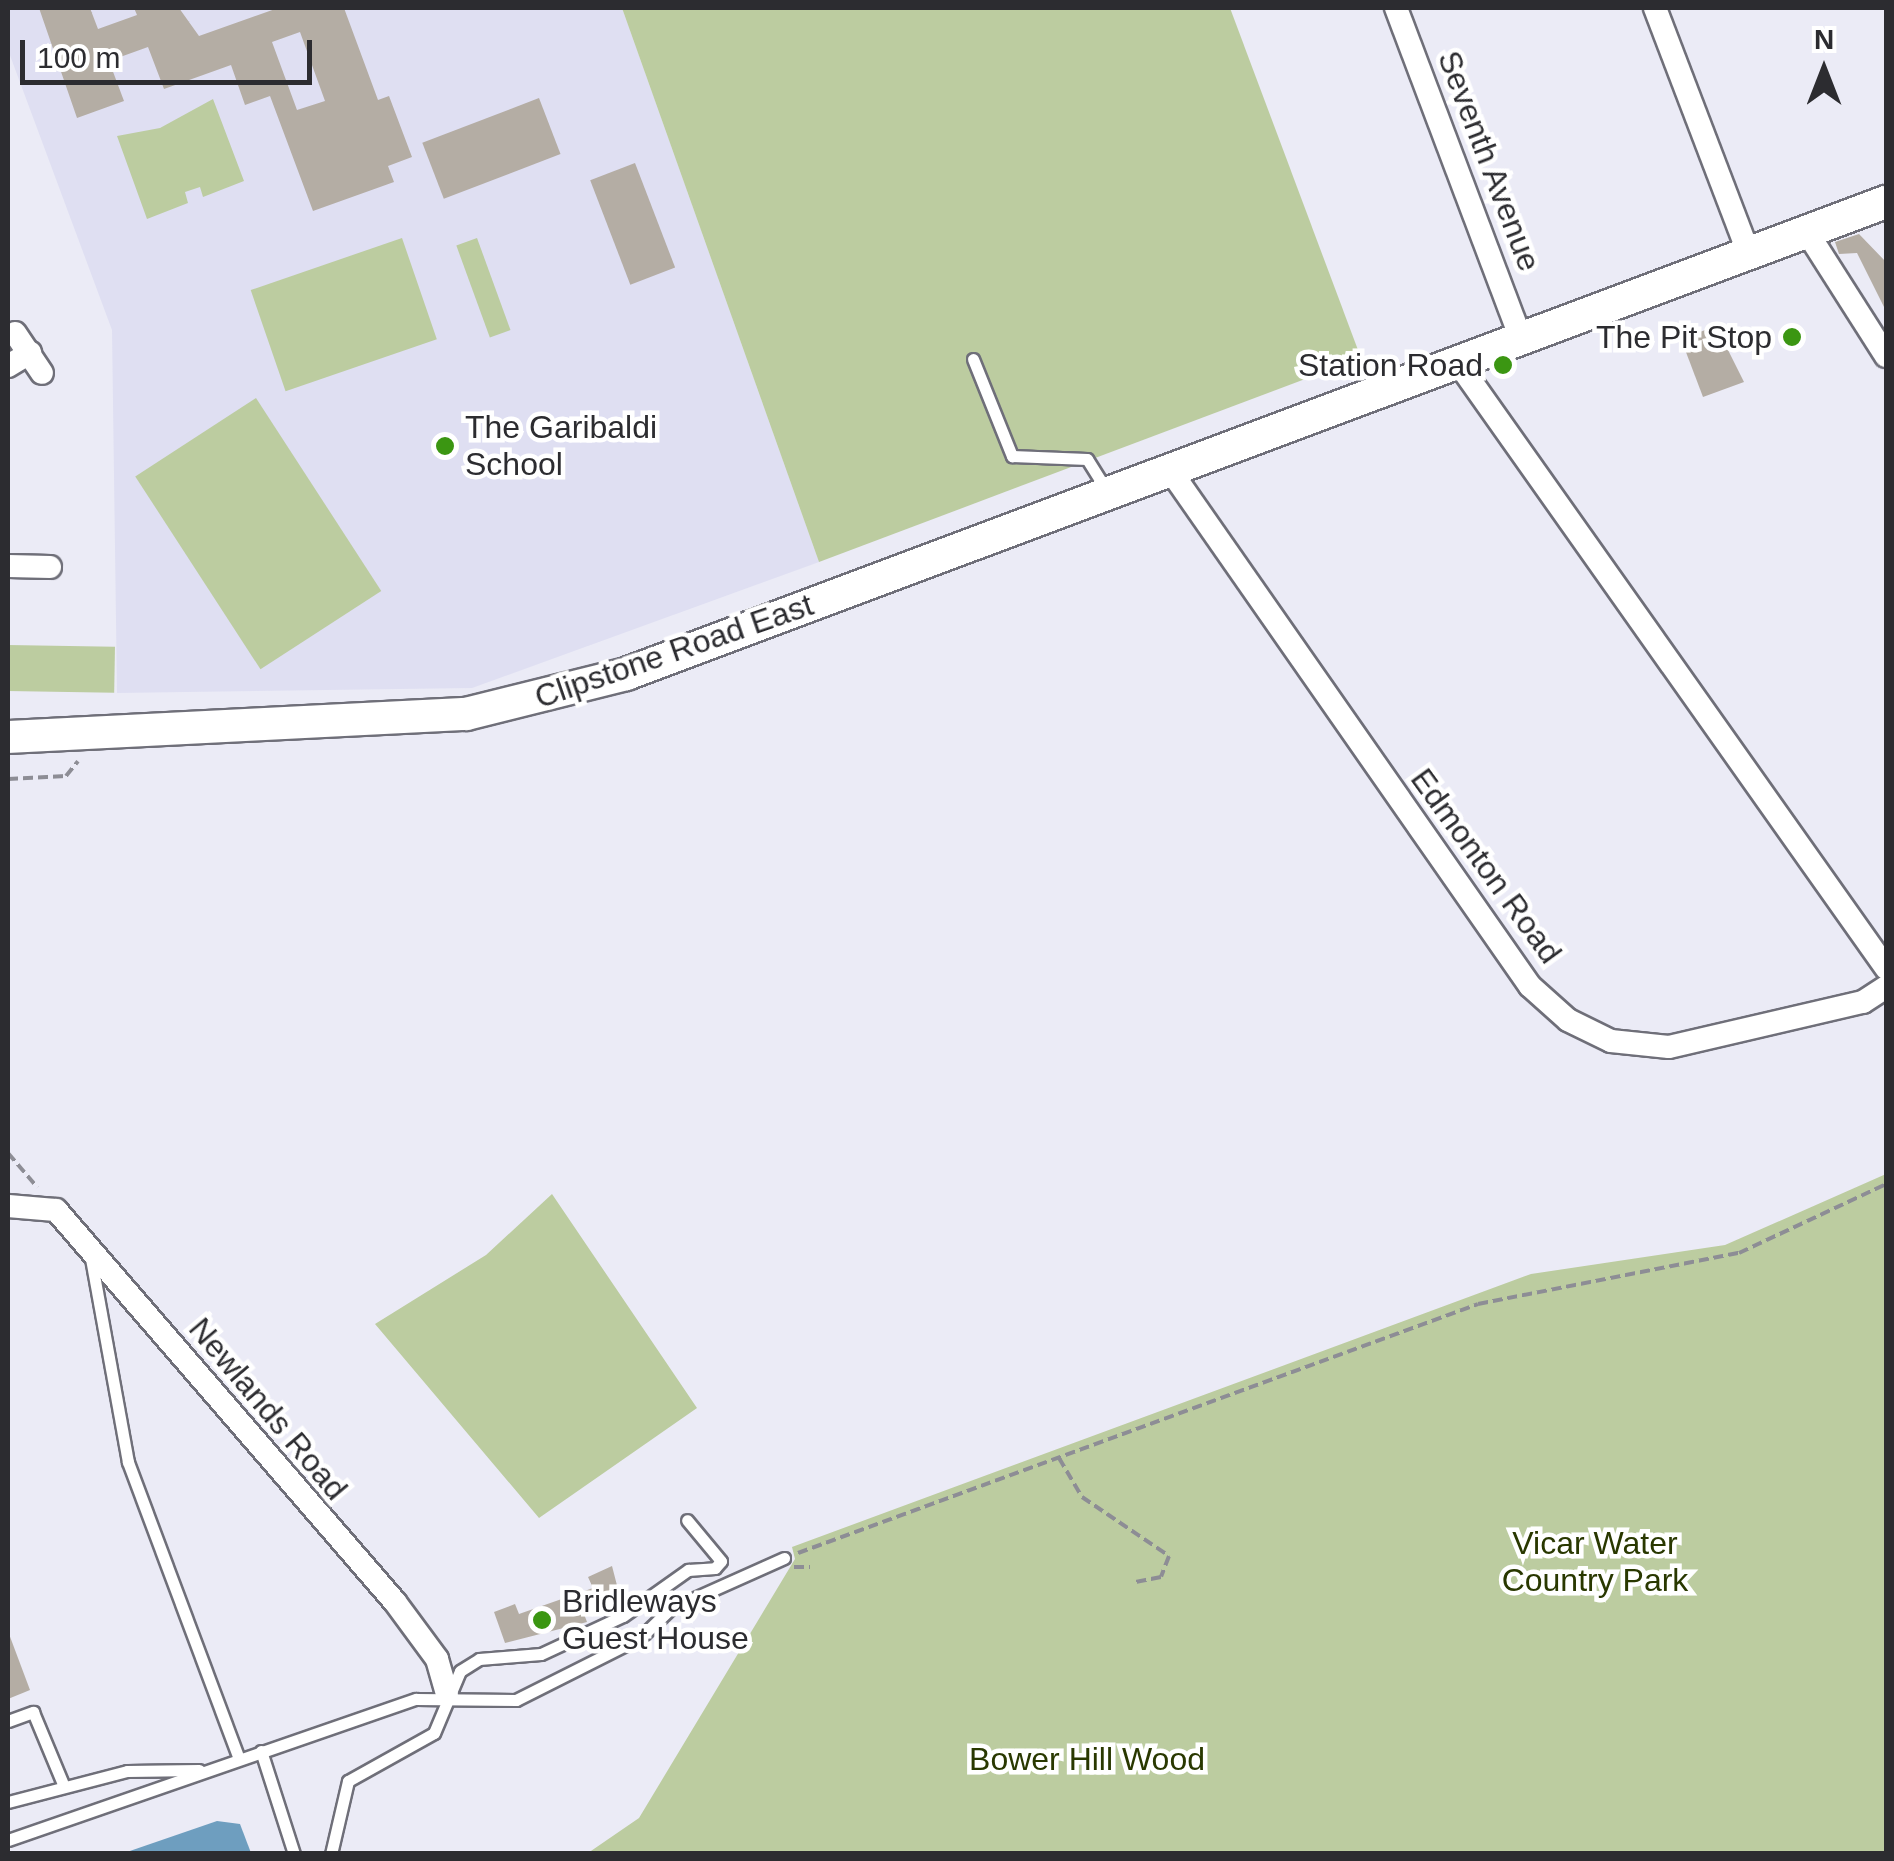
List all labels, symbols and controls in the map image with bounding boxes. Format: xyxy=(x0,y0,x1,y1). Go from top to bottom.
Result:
scale bar xyxy=(25,20,318,82)
north arrow xyxy=(1774,20,1874,120)
text: N xyxy=(1814,24,1834,55)
text: 100 m xyxy=(37,41,120,74)
street label: Seventh Avenue xyxy=(1429,45,1549,277)
place label: The Pit Stop xyxy=(1596,318,1772,356)
marker: The Pit Stop xyxy=(1781,326,1803,348)
place label: Station Road xyxy=(1298,346,1483,384)
marker: Station Road xyxy=(1492,354,1514,376)
place label: The Garibaldi School xyxy=(465,409,657,484)
marker: The Garibaldi School xyxy=(434,435,456,457)
street label: Clipstone Road East xyxy=(530,585,818,717)
street label: Edmonton Road xyxy=(1402,761,1570,971)
street label: Newlands Road xyxy=(181,1310,355,1508)
park label: Vicar Water Country Park xyxy=(1502,1525,1688,1600)
place label: Bridleways Guest House xyxy=(562,1583,749,1658)
marker: Bridleways Guest House xyxy=(531,1609,553,1631)
park label: Bower Hill Wood xyxy=(969,1740,1205,1778)

